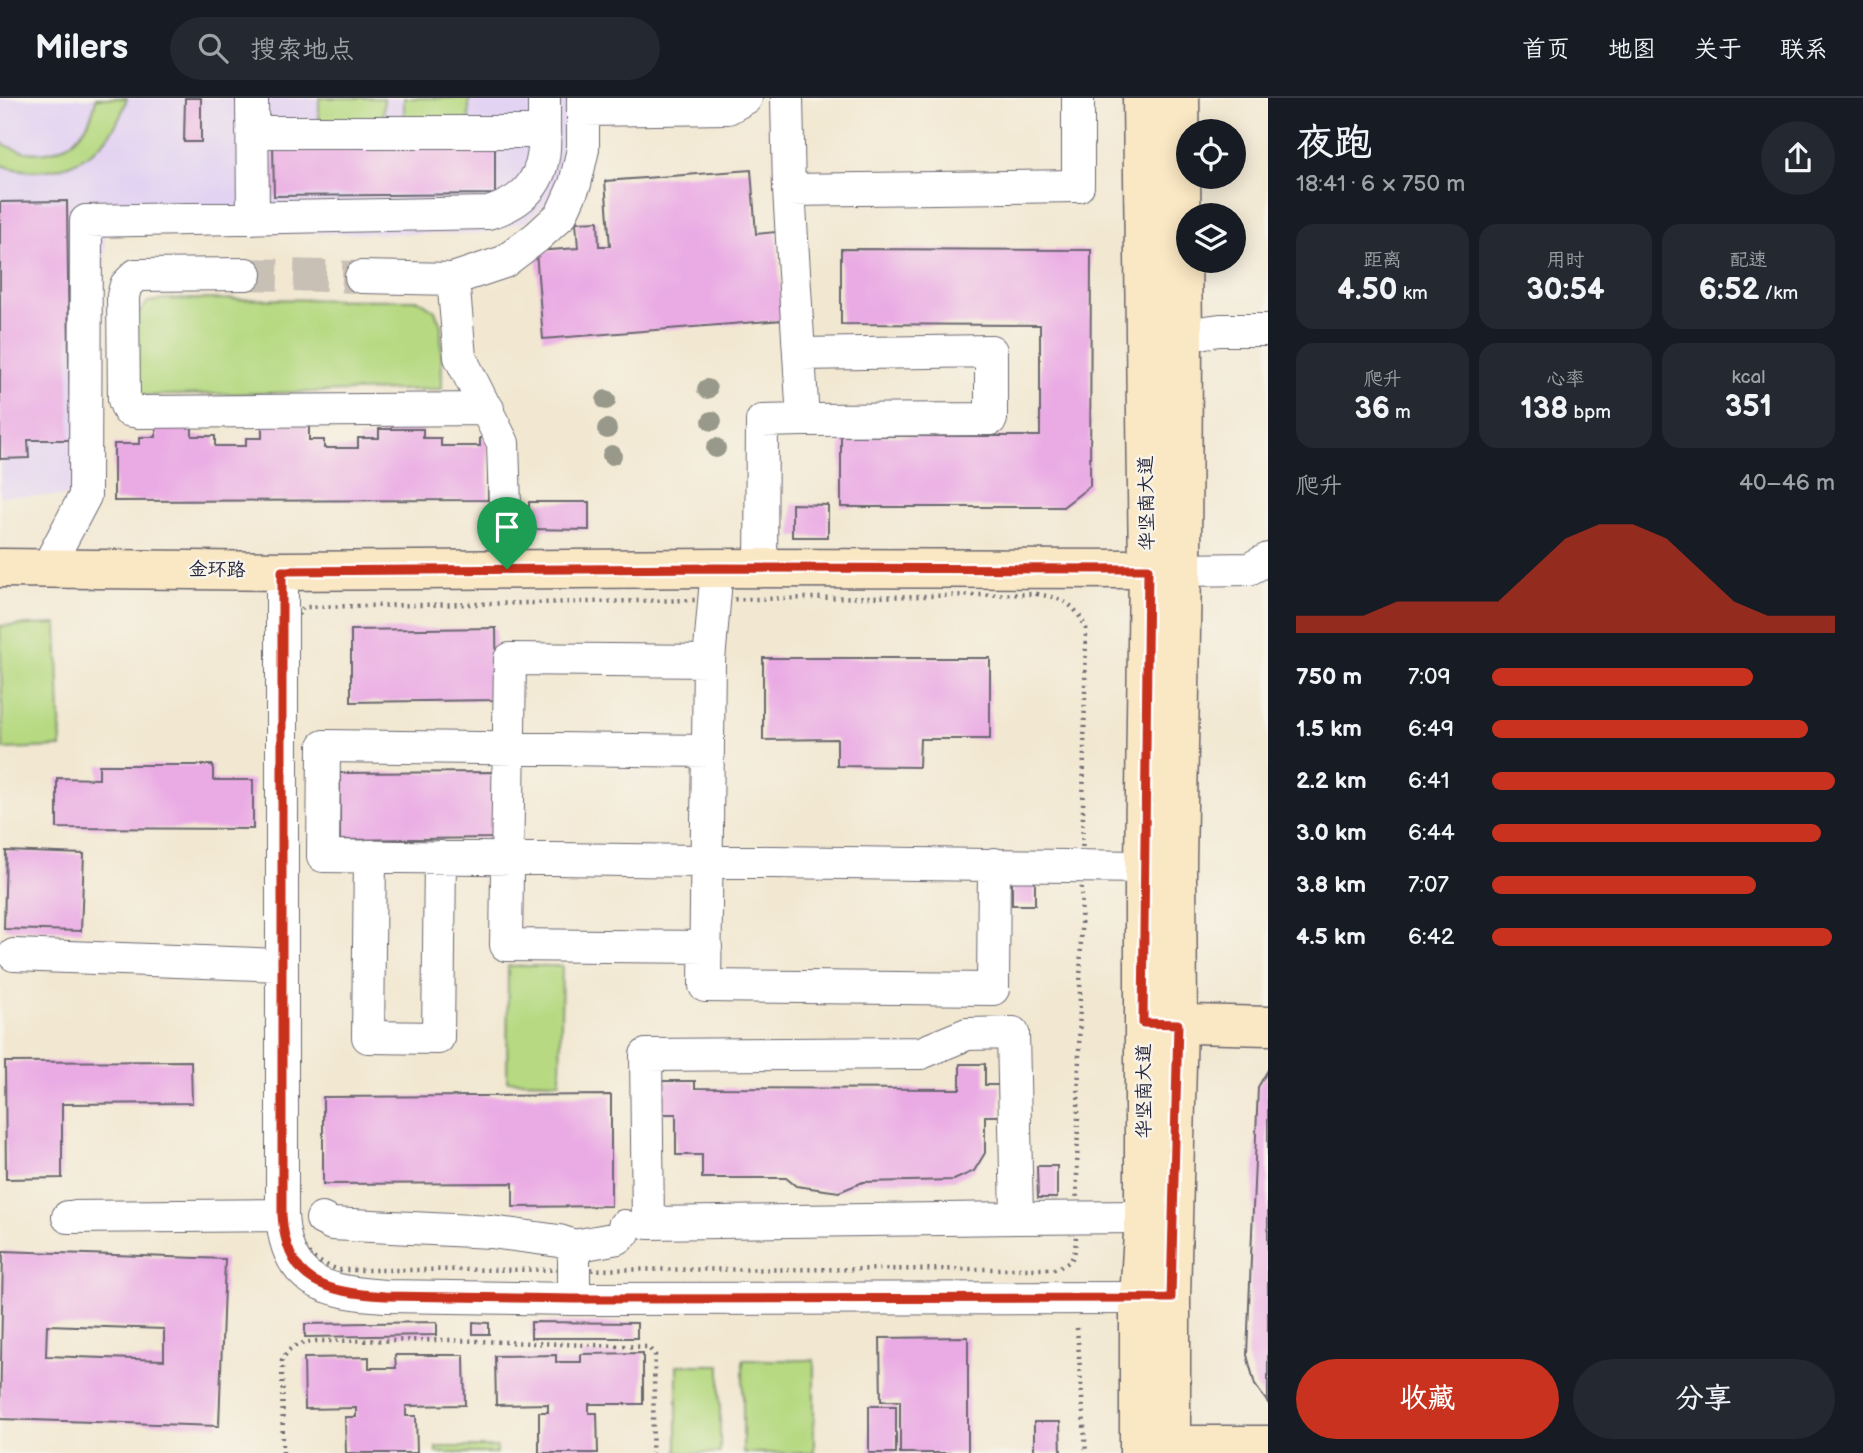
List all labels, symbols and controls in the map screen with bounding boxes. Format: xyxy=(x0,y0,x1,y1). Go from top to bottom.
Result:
search box xyxy=(170,17,660,80)
text: Milers xyxy=(35,28,128,68)
icon: search xyxy=(194,29,232,67)
text: 搜索地点 xyxy=(250,35,354,66)
text: 首页 xyxy=(1522,35,1570,64)
text: 地图 xyxy=(1608,35,1656,64)
text: 关于 xyxy=(1694,35,1742,64)
text: 联系 xyxy=(1780,35,1828,64)
map controls xyxy=(1176,119,1246,273)
button: locate xyxy=(1176,119,1246,189)
text: 夜跑 xyxy=(1296,121,1372,166)
button: share xyxy=(1761,121,1835,195)
text: 18:41 · 6 × 750 m xyxy=(1296,170,1465,198)
button: layers xyxy=(1176,203,1246,273)
text: 距离 xyxy=(1363,249,1402,272)
text: 用时 xyxy=(1546,249,1585,272)
text: 配速 xyxy=(1729,249,1768,272)
text: 4.50 xyxy=(1337,272,1398,308)
text: 30:54 xyxy=(1526,272,1605,308)
text: 6:52 xyxy=(1699,272,1759,308)
text: km xyxy=(1398,282,1428,305)
text: /km xyxy=(1759,282,1798,305)
text: kcal xyxy=(1731,366,1766,389)
text: 爬升 xyxy=(1363,368,1402,391)
text: 心率 xyxy=(1546,368,1585,391)
text: 351 xyxy=(1725,389,1772,425)
text: 36 xyxy=(1354,391,1390,427)
text: 138 xyxy=(1520,391,1568,427)
text: m xyxy=(1390,401,1411,424)
text: bpm xyxy=(1568,401,1611,424)
street label: 华坚南大道 xyxy=(1135,455,1159,551)
text: 40–46 m xyxy=(1739,469,1835,497)
text: 爬升 xyxy=(1296,472,1342,500)
pin xyxy=(477,497,537,569)
icon: arrive xyxy=(488,508,526,546)
street label: 金环路 xyxy=(188,558,246,582)
text: 750 m xyxy=(1296,663,1362,691)
text: 7:09 xyxy=(1408,663,1451,691)
text: 1.5 km xyxy=(1296,715,1362,743)
text: 6:49 xyxy=(1408,715,1454,743)
text: 2.2 km xyxy=(1296,767,1367,795)
text: 6:41 xyxy=(1408,767,1450,795)
text: 3.0 km xyxy=(1296,819,1367,847)
text: 6:44 xyxy=(1408,819,1455,847)
text: 3.8 km xyxy=(1296,871,1366,899)
text: 7:07 xyxy=(1408,871,1449,899)
text: 4.5 km xyxy=(1296,923,1366,951)
text: 6:42 xyxy=(1408,923,1454,951)
street label: 华坚南大道 xyxy=(1133,1043,1156,1139)
button: 收藏 xyxy=(1296,1359,1559,1439)
button: 分享 xyxy=(1573,1359,1835,1439)

